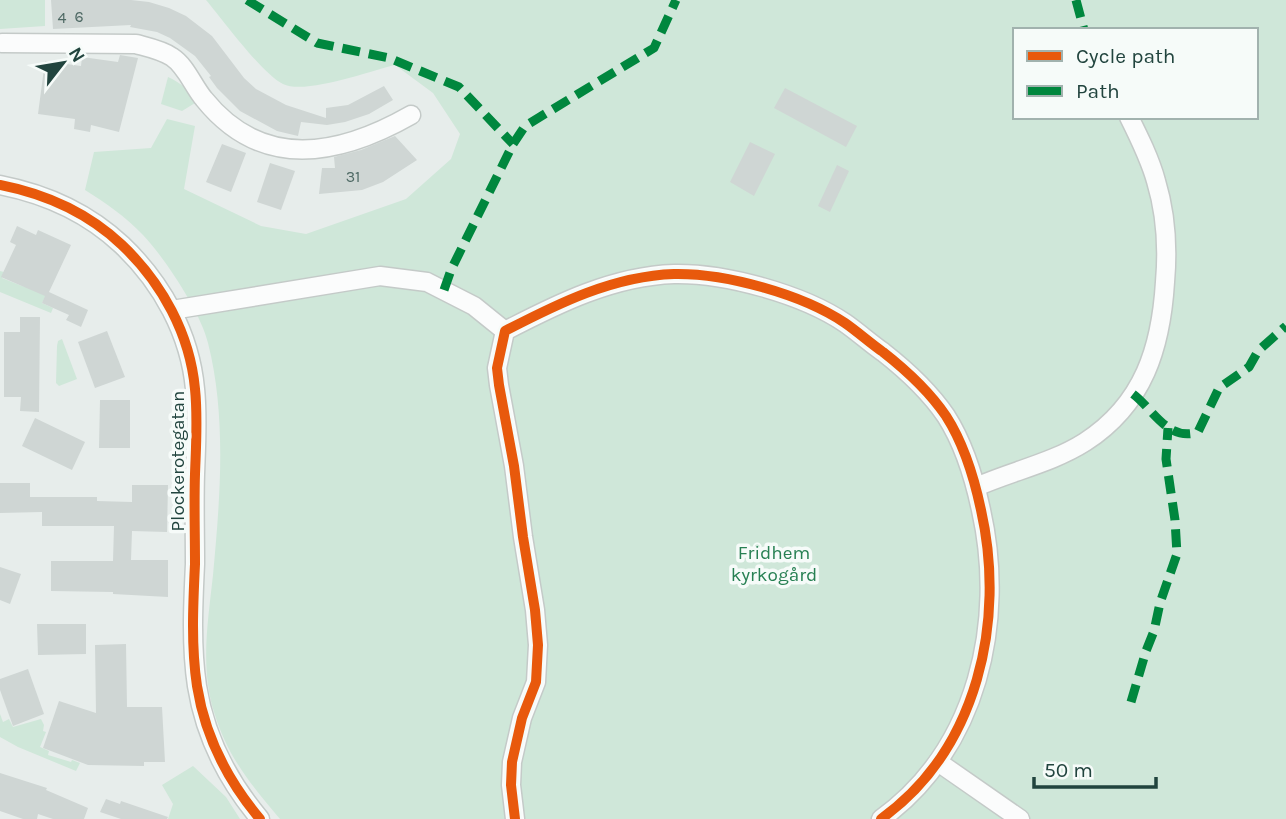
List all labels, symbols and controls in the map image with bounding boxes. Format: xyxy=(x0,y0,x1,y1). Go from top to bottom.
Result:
house number: 6 xyxy=(74,7,84,26)
house number: 4 xyxy=(58,8,67,27)
north arrow xyxy=(28,28,98,98)
legend xyxy=(1013,28,1258,119)
text: N xyxy=(64,43,90,66)
text: Cycle path xyxy=(1076,44,1176,68)
text: Path xyxy=(1076,79,1120,103)
house number: 31 xyxy=(346,167,360,186)
street label: Plockerotegatan xyxy=(167,391,189,531)
park label: Fridhem kyrkogård xyxy=(731,542,817,586)
scale bar xyxy=(1034,746,1156,790)
text: 50 m xyxy=(1044,758,1093,782)

